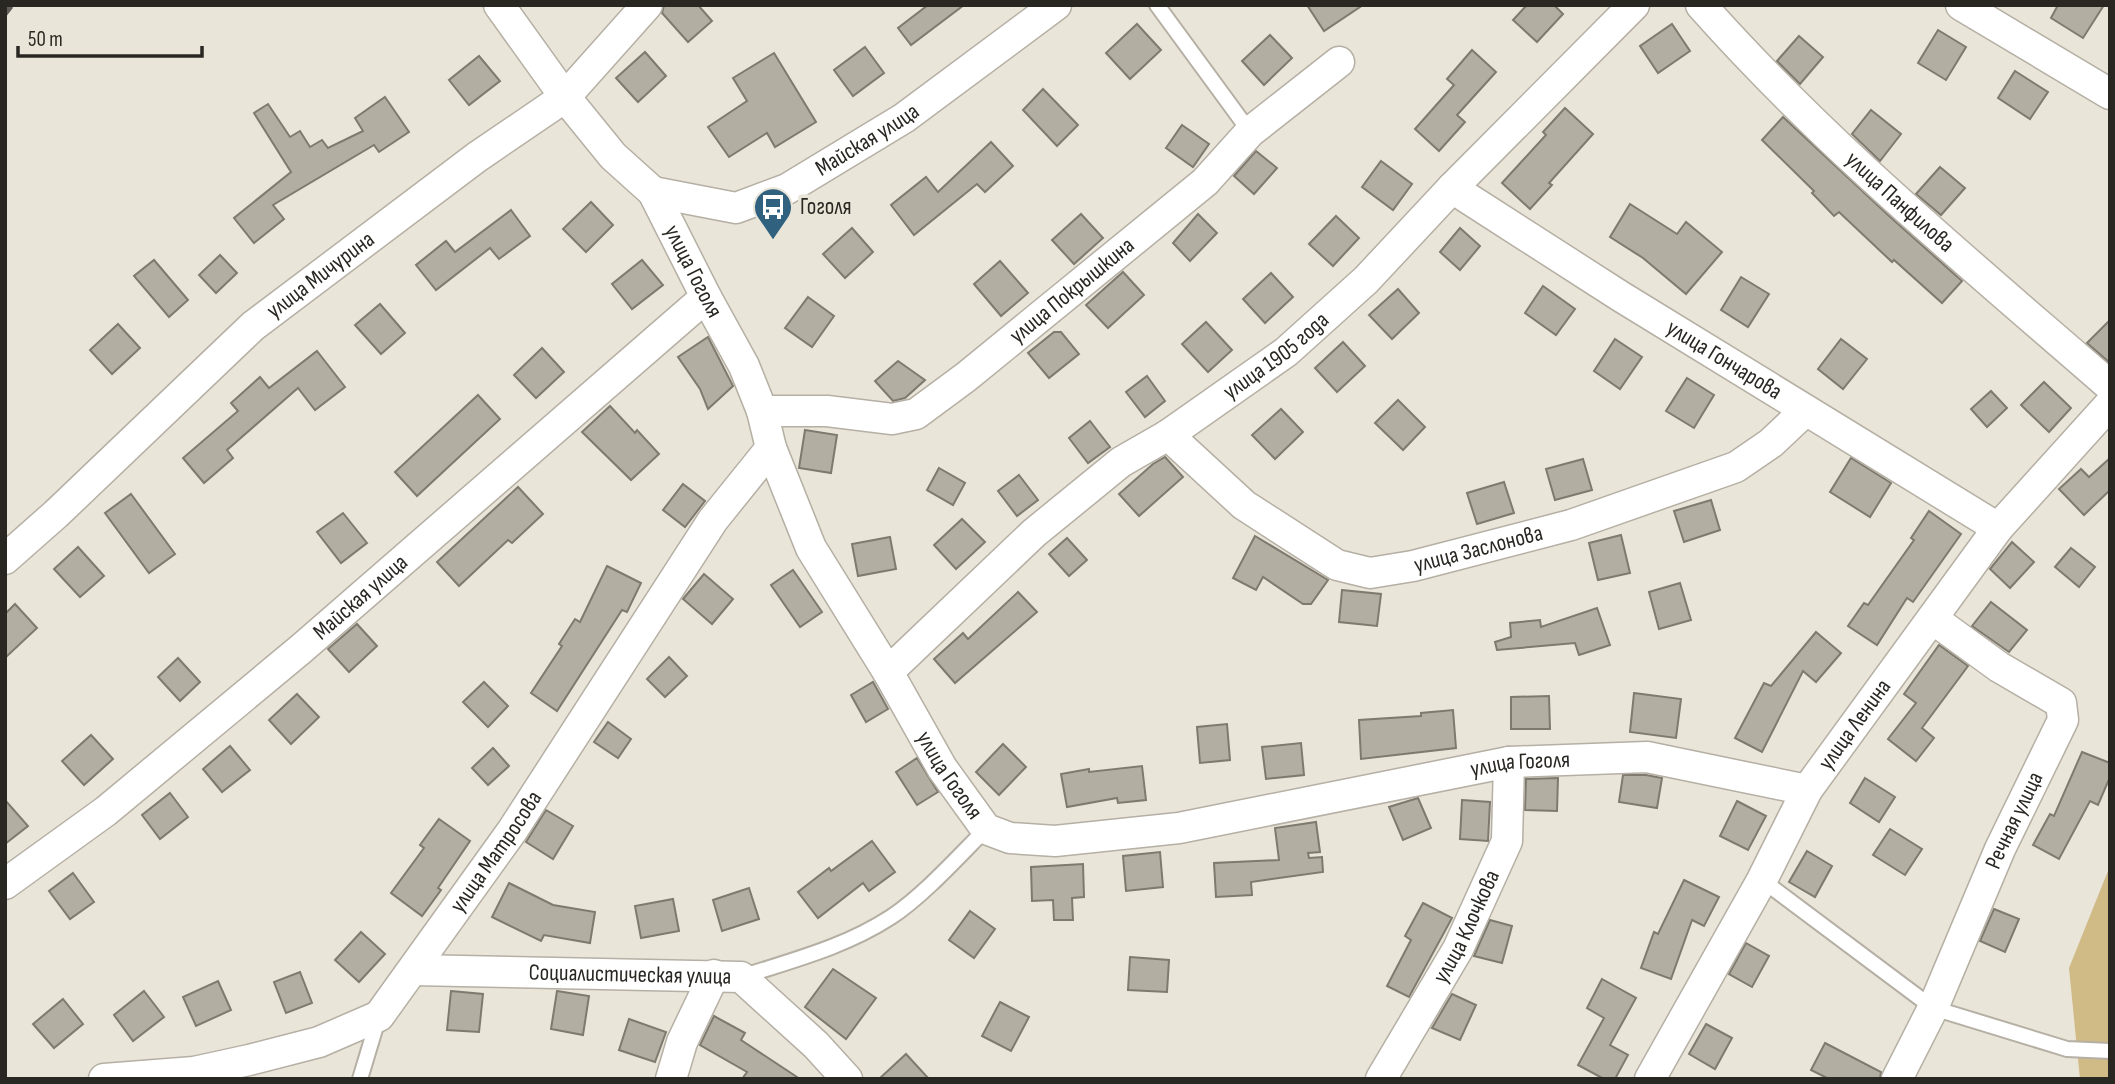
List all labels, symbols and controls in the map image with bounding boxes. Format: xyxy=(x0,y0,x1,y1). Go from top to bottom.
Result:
scale bar xyxy=(18,14,201,58)
text: 50 m xyxy=(28,27,63,52)
street label: Майская улица xyxy=(810,98,925,182)
street label: улица Панфилова xyxy=(1840,146,1960,258)
bus stop icon: Гоголя xyxy=(752,186,794,241)
place label: Гоголя xyxy=(800,193,852,221)
street label: улица Гоголя xyxy=(658,220,729,322)
street label: улица Мичурина xyxy=(261,225,380,325)
street label: улица Покрышкина xyxy=(1004,231,1140,350)
street label: улица 1905 года xyxy=(1218,306,1335,406)
street label: улица Гончарова xyxy=(1661,314,1787,406)
street label: улица Заслонова xyxy=(1411,519,1546,579)
street label: Майская улица xyxy=(307,549,414,646)
street label: улица Ленина xyxy=(1812,674,1897,775)
street label: улица Гоголя xyxy=(910,726,989,825)
street label: улица Гоголя xyxy=(1468,746,1571,783)
street label: Речная улица xyxy=(1979,767,2049,873)
street label: улица Матросова xyxy=(444,786,548,918)
street label: улица Клочкова xyxy=(1427,866,1506,988)
street label: Социалистическая улица xyxy=(528,958,731,991)

